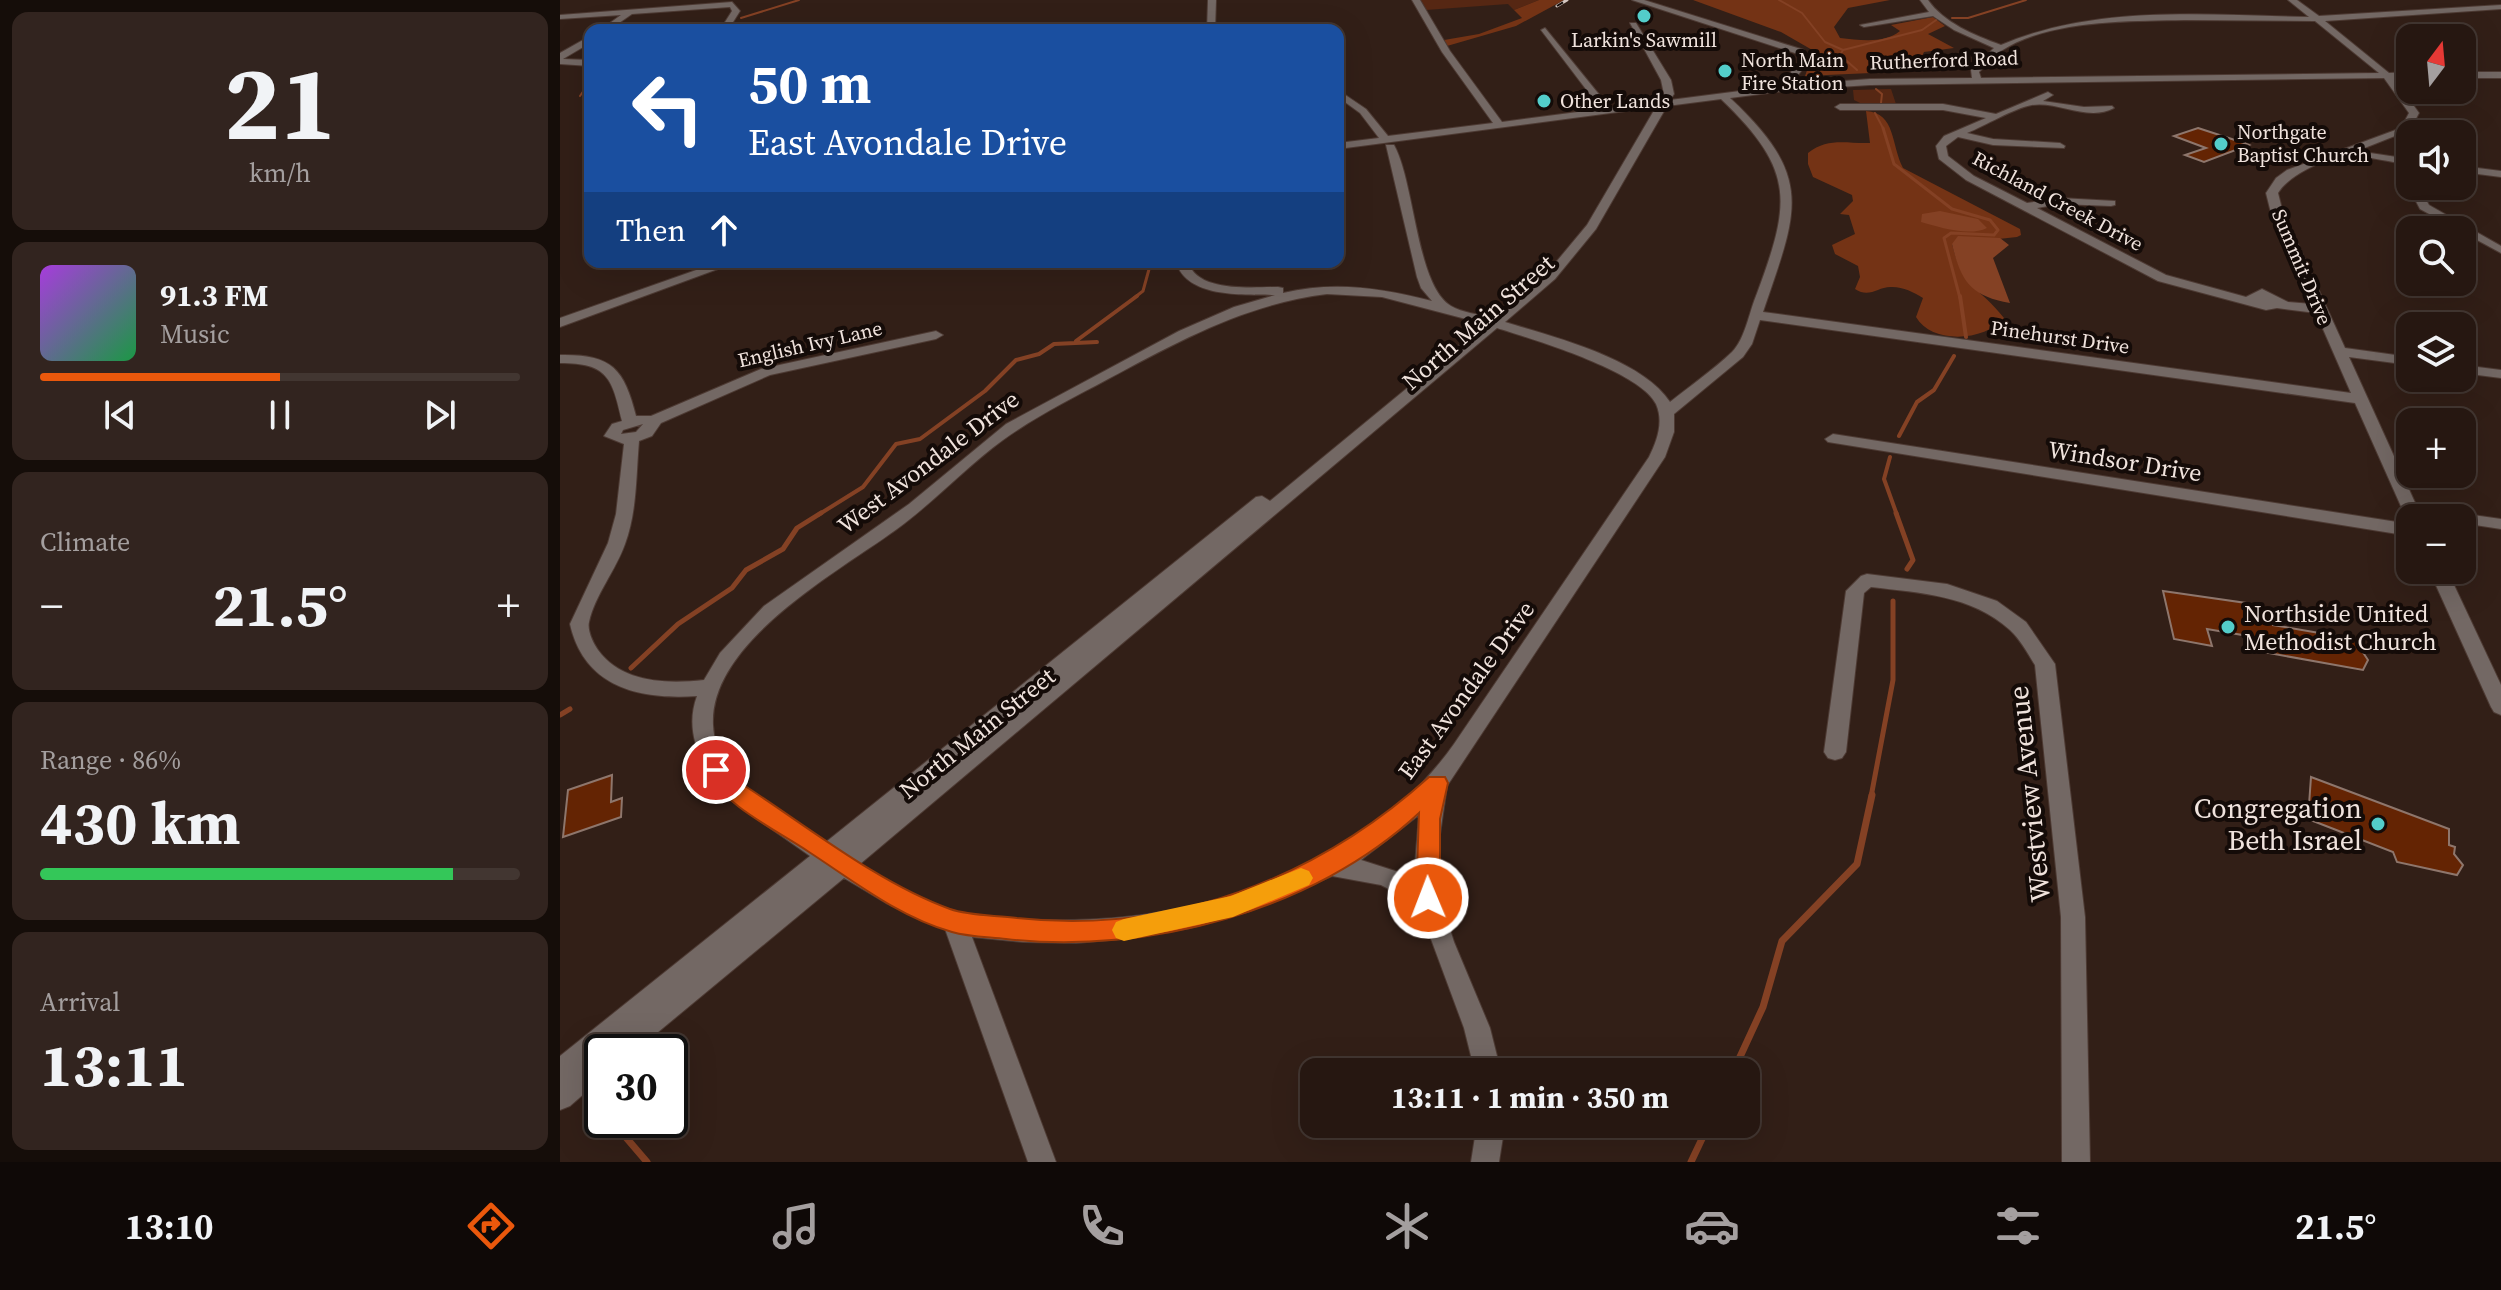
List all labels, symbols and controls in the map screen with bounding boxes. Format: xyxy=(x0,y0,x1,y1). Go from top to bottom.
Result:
marker: Larkin's Sawmill xyxy=(1635,7,1653,25)
north arrow xyxy=(2396,24,2476,104)
map controls xyxy=(2396,24,2476,584)
place label: Larkin's Sawmill xyxy=(1571,26,1717,54)
text: 21 xyxy=(224,31,336,174)
street label: Rutherford Road xyxy=(1869,43,2020,77)
text: 50 m xyxy=(748,45,871,122)
place label: North Main Fire Station xyxy=(1741,46,1844,97)
icon: left xyxy=(616,56,720,160)
marker: North Main Fire Station xyxy=(1716,62,1734,80)
place label: Other Lands xyxy=(1560,87,1670,115)
marker: Other Lands xyxy=(1535,92,1553,110)
text: East Avondale Drive xyxy=(748,118,1067,167)
place label: Northgate Baptist Church xyxy=(2237,118,2369,169)
button: sound xyxy=(2396,120,2476,200)
marker: Northgate Baptist Church xyxy=(2212,135,2230,153)
street label: Richland Creek Drive xyxy=(1968,144,2148,258)
text: km/h xyxy=(249,155,311,191)
street label: Summit Drive xyxy=(2265,205,2339,329)
icon: ahead xyxy=(702,208,746,252)
text: Then xyxy=(616,210,686,251)
button: search xyxy=(2396,216,2476,296)
street label: North Main Street xyxy=(1395,247,1561,397)
text: 91.3 FM xyxy=(160,275,268,316)
button: layers xyxy=(2396,312,2476,392)
street label: Pinehurst Drive xyxy=(1989,313,2131,361)
street label: English Ivy Lane xyxy=(735,314,885,374)
text: Music xyxy=(160,316,230,352)
street label: West Avondale Drive xyxy=(830,383,1026,541)
icon: previous xyxy=(98,393,142,437)
icon: pause xyxy=(258,393,302,437)
icon: next xyxy=(418,393,462,437)
button: + xyxy=(2396,408,2476,488)
street label: Windsor Drive xyxy=(2046,433,2204,489)
button: − xyxy=(2396,504,2476,584)
text: Climate xyxy=(40,524,130,560)
text: 21.5° xyxy=(212,564,348,646)
text: − xyxy=(40,575,63,636)
text: + xyxy=(497,575,520,636)
street label: East Avondale Drive xyxy=(1390,594,1542,786)
place label: Northside United Methodist Church xyxy=(2244,597,2437,658)
marker: Northside United Methodist Church xyxy=(2219,618,2237,636)
street label: North Main Street xyxy=(892,660,1062,806)
street label: Westview Avenue xyxy=(1999,684,2059,904)
pin xyxy=(682,736,750,804)
text: Range · 86% xyxy=(40,742,181,778)
icon: arrive xyxy=(694,748,738,792)
text: 430 km xyxy=(40,782,241,864)
place label: Congregation Beth Israel xyxy=(2194,789,2362,859)
marker: Congregation Beth Israel xyxy=(2369,815,2387,833)
position arrow xyxy=(1386,856,1470,940)
text: Arrival xyxy=(40,984,120,1020)
text: 13:11 xyxy=(40,1024,188,1106)
speed limit sign: 30 xyxy=(584,1034,688,1138)
text: 13:11 · 1 min · 350 m xyxy=(1391,1077,1669,1118)
icon: directions xyxy=(463,1198,519,1254)
icon: music xyxy=(768,1198,824,1254)
icon: phone xyxy=(1074,1198,1130,1254)
icon: climate xyxy=(1379,1198,1435,1254)
icon: car xyxy=(1684,1198,1740,1254)
icon: filters xyxy=(1990,1198,2046,1254)
text: 13:10 xyxy=(125,1202,214,1251)
text: 21.5° xyxy=(2295,1202,2376,1251)

